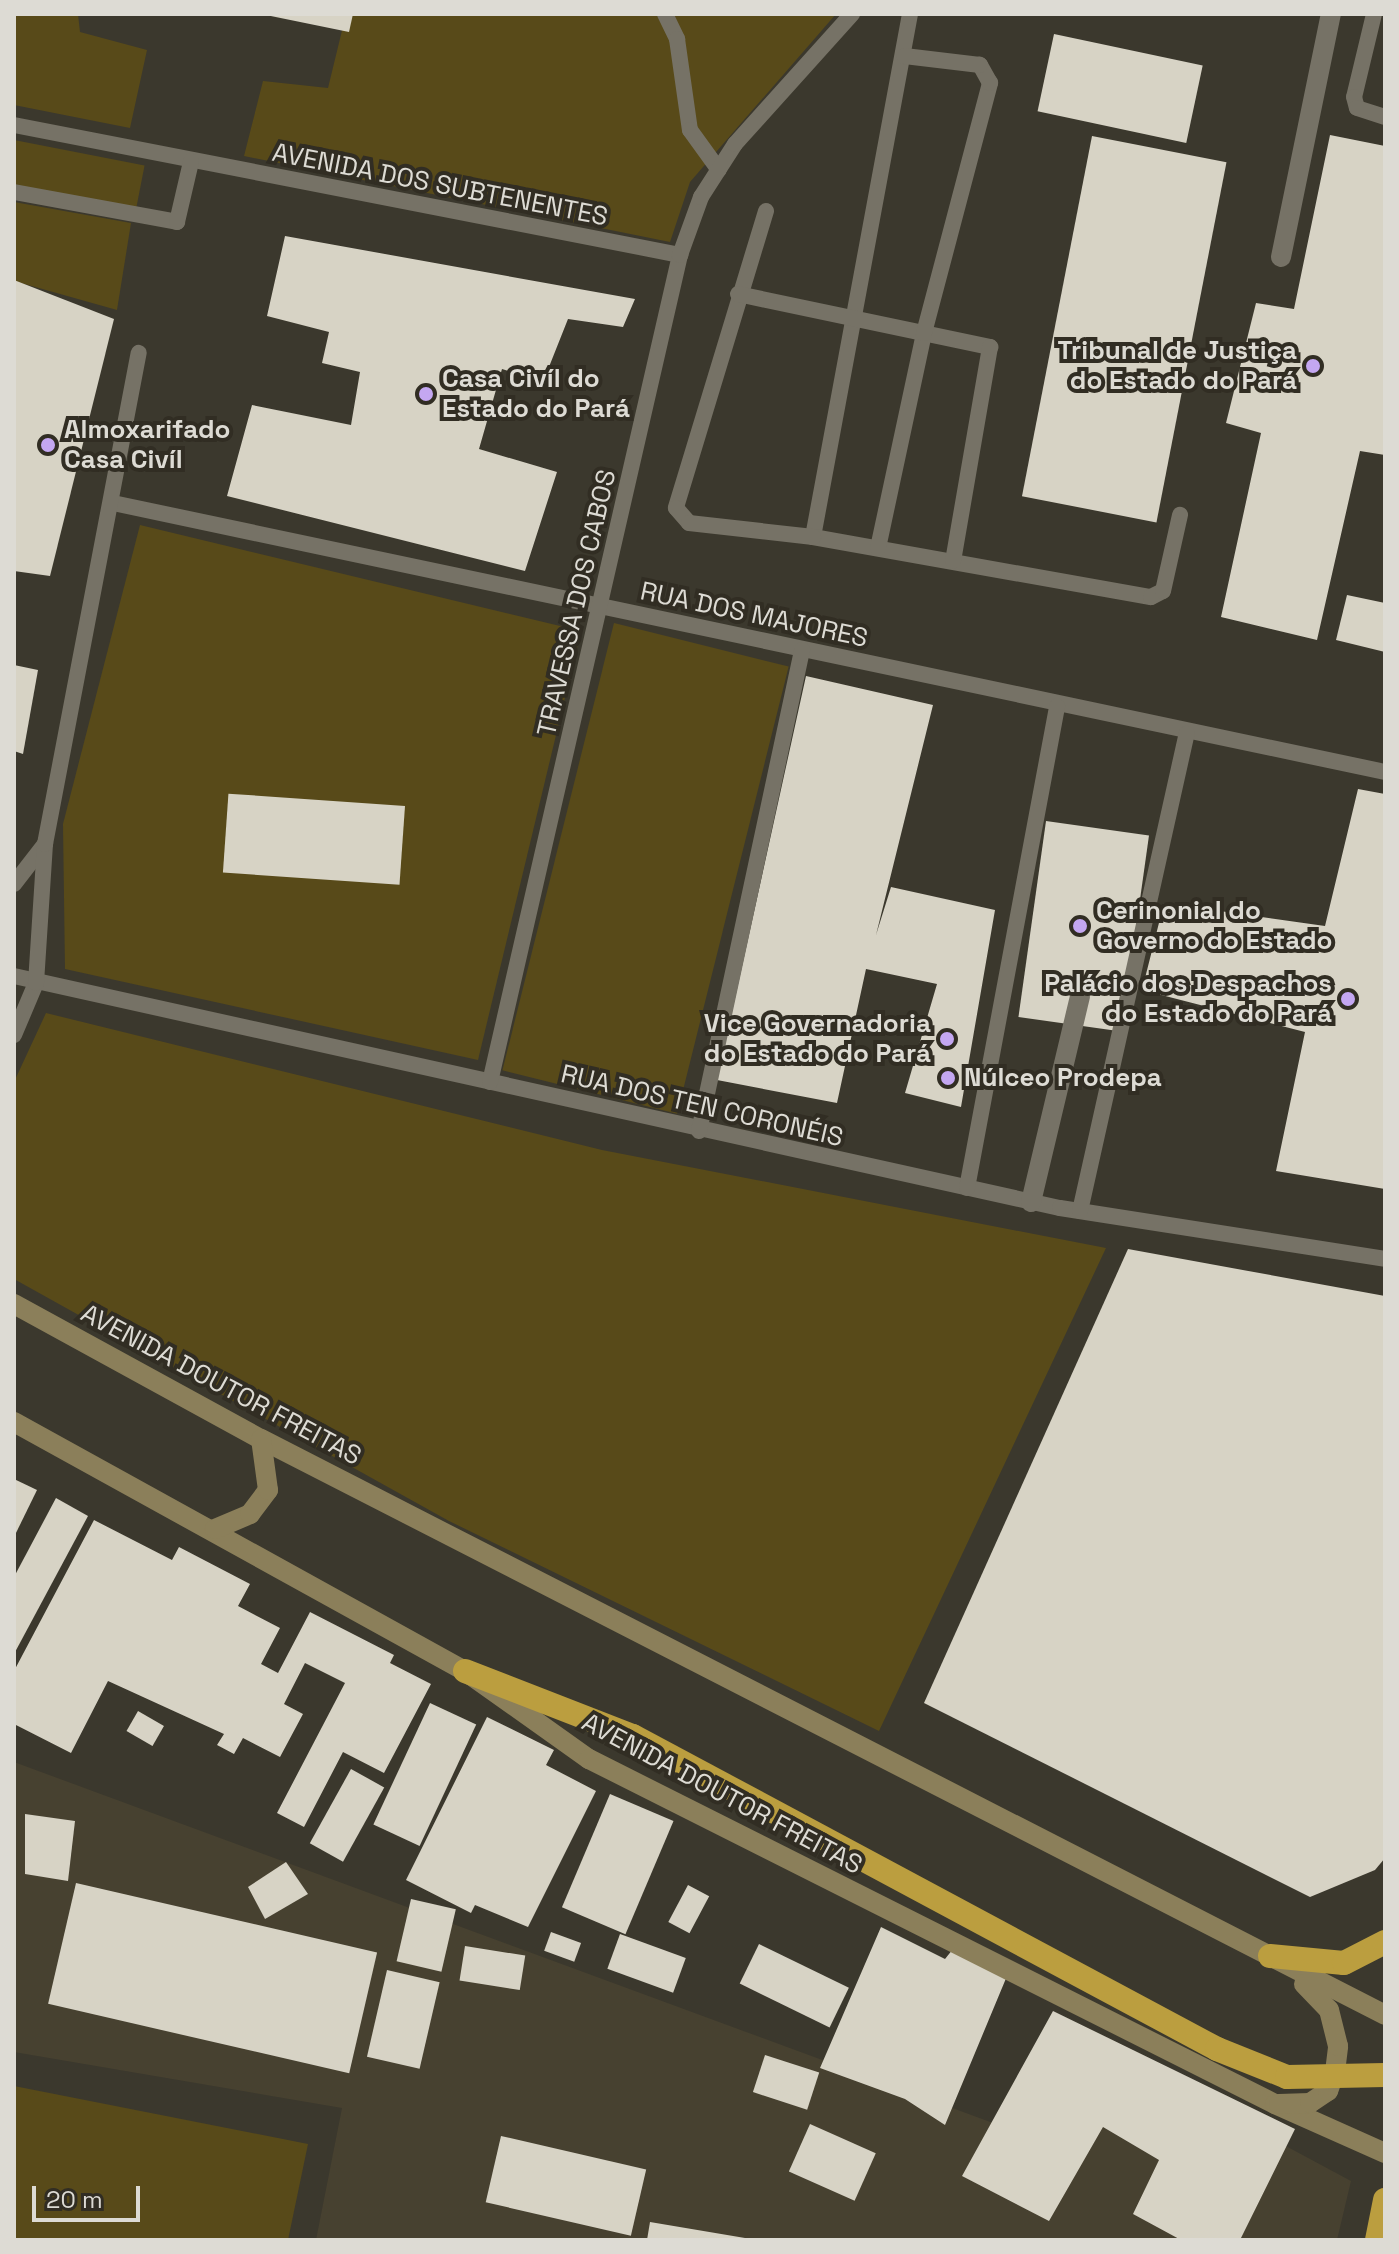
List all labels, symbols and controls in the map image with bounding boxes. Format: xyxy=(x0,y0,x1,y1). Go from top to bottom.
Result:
street label: AVENIDA DOS SUBTENENTES xyxy=(269,137,611,233)
place label: Tribunal de Justiça do Estado do Pará xyxy=(1058,335,1297,396)
marker: Tribunal de Justiça do Estado do Pará xyxy=(1304,357,1322,375)
place label: Casa Civíl do Estado do Pará xyxy=(442,363,630,424)
marker: Casa Civíl do Estado do Pará xyxy=(417,385,435,403)
place label: Almoxarifado Casa Civíl xyxy=(64,414,231,476)
marker: Almoxarifado Casa Civíl xyxy=(39,436,57,454)
street label: TRAVESSA DOS CABOS xyxy=(531,466,623,740)
street label: RUA DOS MAJORES xyxy=(637,576,871,654)
place label: Cerinonial do Governo do Estado xyxy=(1096,895,1332,956)
marker: Cerinonial do Governo do Estado xyxy=(1071,917,1089,935)
place label: Palácio dos Despachos do Estado do Pará xyxy=(1044,968,1332,1030)
marker: Palácio dos Despachos do Estado do Pará xyxy=(1339,990,1357,1008)
place label: Vice Governadoria do Estado do Pará xyxy=(704,1008,931,1070)
marker: Vice Governadoria do Estado do Pará xyxy=(938,1030,956,1048)
street label: RUA DOS TEN CORONÉIS xyxy=(557,1058,847,1154)
place label: Núlceo Prodepa xyxy=(964,1062,1162,1094)
marker: Núlceo Prodepa xyxy=(939,1069,957,1087)
street label: AVENIDA DOUTOR FREITAS xyxy=(75,1298,367,1472)
street label: AVENIDA DOUTOR FREITAS xyxy=(576,1707,868,1881)
scale bar xyxy=(36,2170,144,2220)
text: 20 m xyxy=(46,2184,103,2215)

